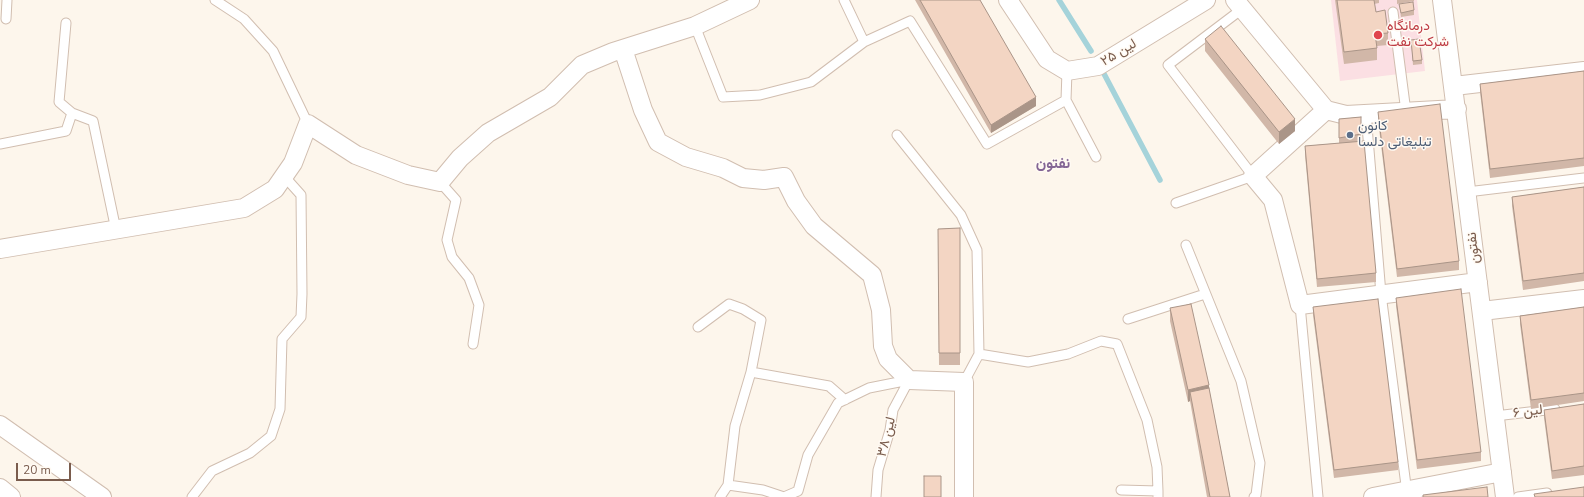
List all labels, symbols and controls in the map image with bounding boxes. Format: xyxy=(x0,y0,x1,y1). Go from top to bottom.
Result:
place label: درمانگاه شرکت نفت xyxy=(1387,19,1449,52)
marker: درمانگاه شرکت نفت xyxy=(1372,29,1384,41)
street label: لین ۲۵ xyxy=(1098,36,1140,70)
place label: کانون تبلیغاتی دلسا xyxy=(1358,119,1432,152)
marker: کانون تبلیغاتی دلسا xyxy=(1345,130,1355,140)
district label: نفتون xyxy=(1036,155,1070,173)
street label: نفتون xyxy=(1464,231,1484,265)
street label: لین ۶ xyxy=(1512,402,1544,422)
street label: لین ۳۸ xyxy=(874,415,900,459)
scale bar xyxy=(18,455,73,481)
text: 20 m xyxy=(23,462,51,478)

